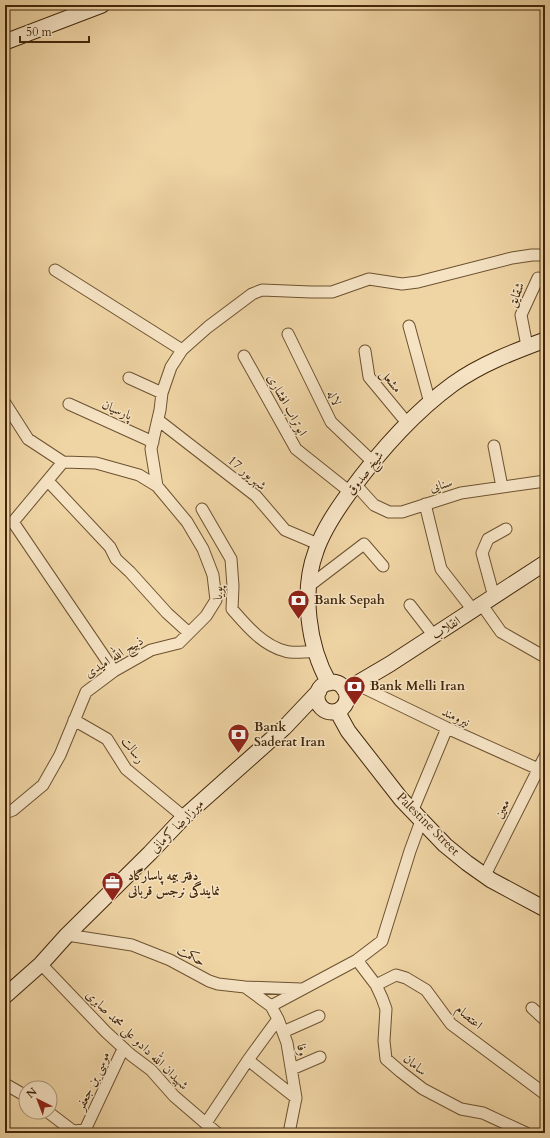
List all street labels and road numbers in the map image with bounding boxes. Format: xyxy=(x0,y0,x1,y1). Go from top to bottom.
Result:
street label: شقایق xyxy=(503,280,529,310)
street label: مشعل xyxy=(376,365,406,397)
street label: ابوتراب افشاری xyxy=(263,371,311,439)
street label: لاله xyxy=(323,387,346,409)
street label: پارسیان xyxy=(99,395,136,425)
street label: شیخ صدوق xyxy=(342,447,390,500)
street label: 17 شهریور xyxy=(224,451,270,495)
street label: سنایی xyxy=(428,473,454,497)
street label: پویا xyxy=(209,585,227,600)
street label: انقلاب xyxy=(428,612,464,644)
street label: ذبیح الله امیدی xyxy=(80,630,148,684)
street label: نیرومند xyxy=(439,703,473,731)
street label: رسالت xyxy=(117,733,149,767)
street label: Palestine Street xyxy=(392,788,464,860)
street label: میرزارضا کرمانی xyxy=(146,795,208,857)
street label: معین xyxy=(490,796,514,822)
street label: حکمت xyxy=(174,941,208,971)
street label: شهیدان الله دادو علی محمد صابری xyxy=(81,984,194,1095)
street label: اعتصام xyxy=(450,1000,487,1035)
street label: وفا xyxy=(292,1042,312,1058)
street label: موسی بن جعفر xyxy=(71,1049,114,1115)
street label: سامان xyxy=(399,1050,431,1080)

